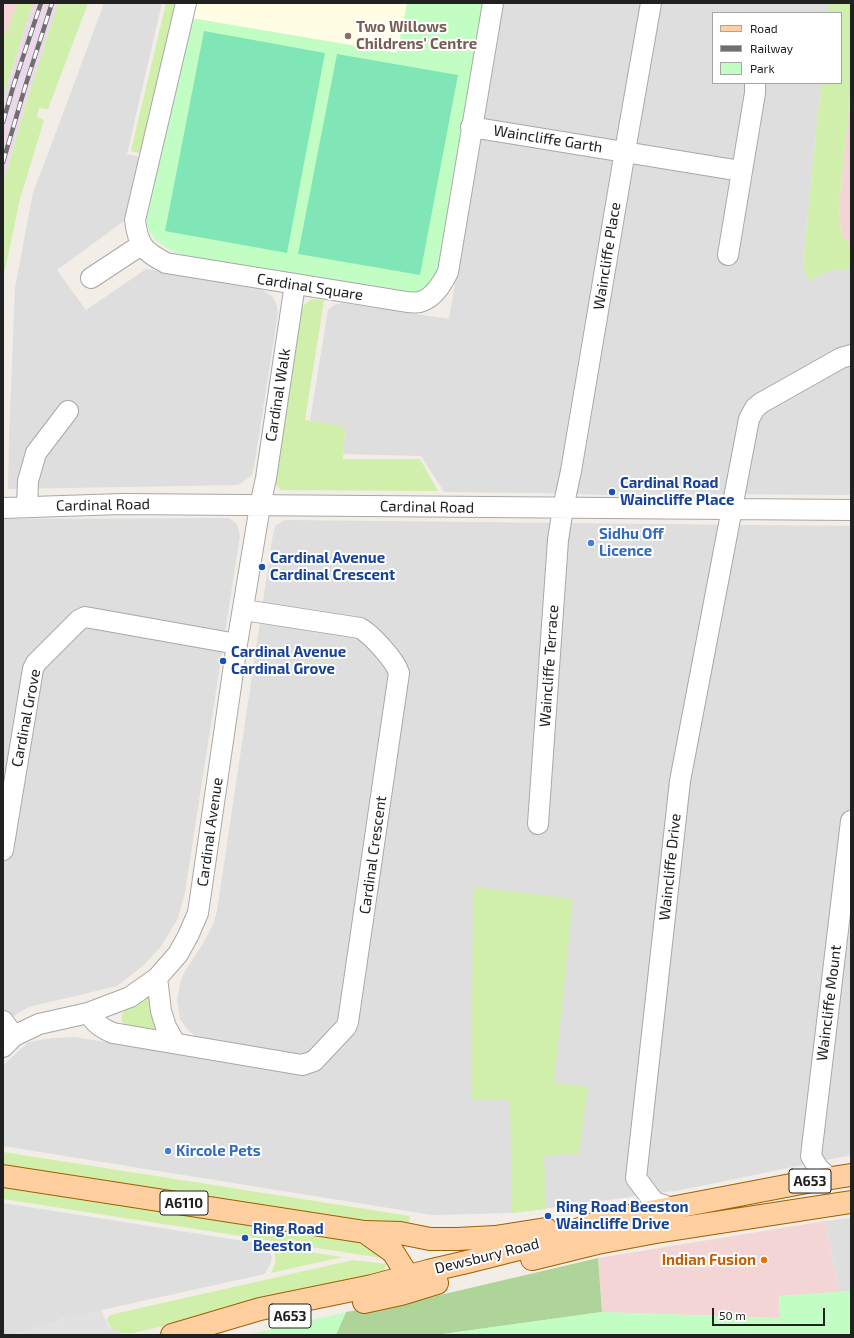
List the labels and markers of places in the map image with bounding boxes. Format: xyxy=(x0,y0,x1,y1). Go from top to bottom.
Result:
place label: Two Willows Childrens' Centre xyxy=(356,18,477,53)
marker: Two Willows Childrens' Centre xyxy=(343,31,353,41)
place label: Cardinal Road Waincliffe Place xyxy=(620,474,735,509)
marker: Cardinal Road Waincliffe Place xyxy=(607,487,617,497)
place label: Sidhu Off Licence xyxy=(599,525,664,560)
marker: Sidhu Off Licence xyxy=(586,538,596,548)
place label: Cardinal Avenue Cardinal Crescent xyxy=(270,549,395,584)
marker: Cardinal Avenue Cardinal Crescent xyxy=(257,562,267,572)
place label: Cardinal Avenue Cardinal Grove xyxy=(231,643,346,678)
marker: Cardinal Avenue Cardinal Grove xyxy=(218,656,228,666)
place label: Kircole Pets xyxy=(176,1142,261,1160)
marker: Kircole Pets xyxy=(163,1146,173,1156)
place label: Ring Road Beeston Waincliffe Drive xyxy=(556,1198,689,1233)
marker: Ring Road Beeston Waincliffe Drive xyxy=(543,1211,553,1221)
place label: Ring Road Beeston xyxy=(253,1220,324,1255)
marker: Ring Road Beeston xyxy=(240,1233,250,1243)
place label: Indian Fusion xyxy=(662,1251,756,1269)
marker: Indian Fusion xyxy=(759,1255,769,1265)

